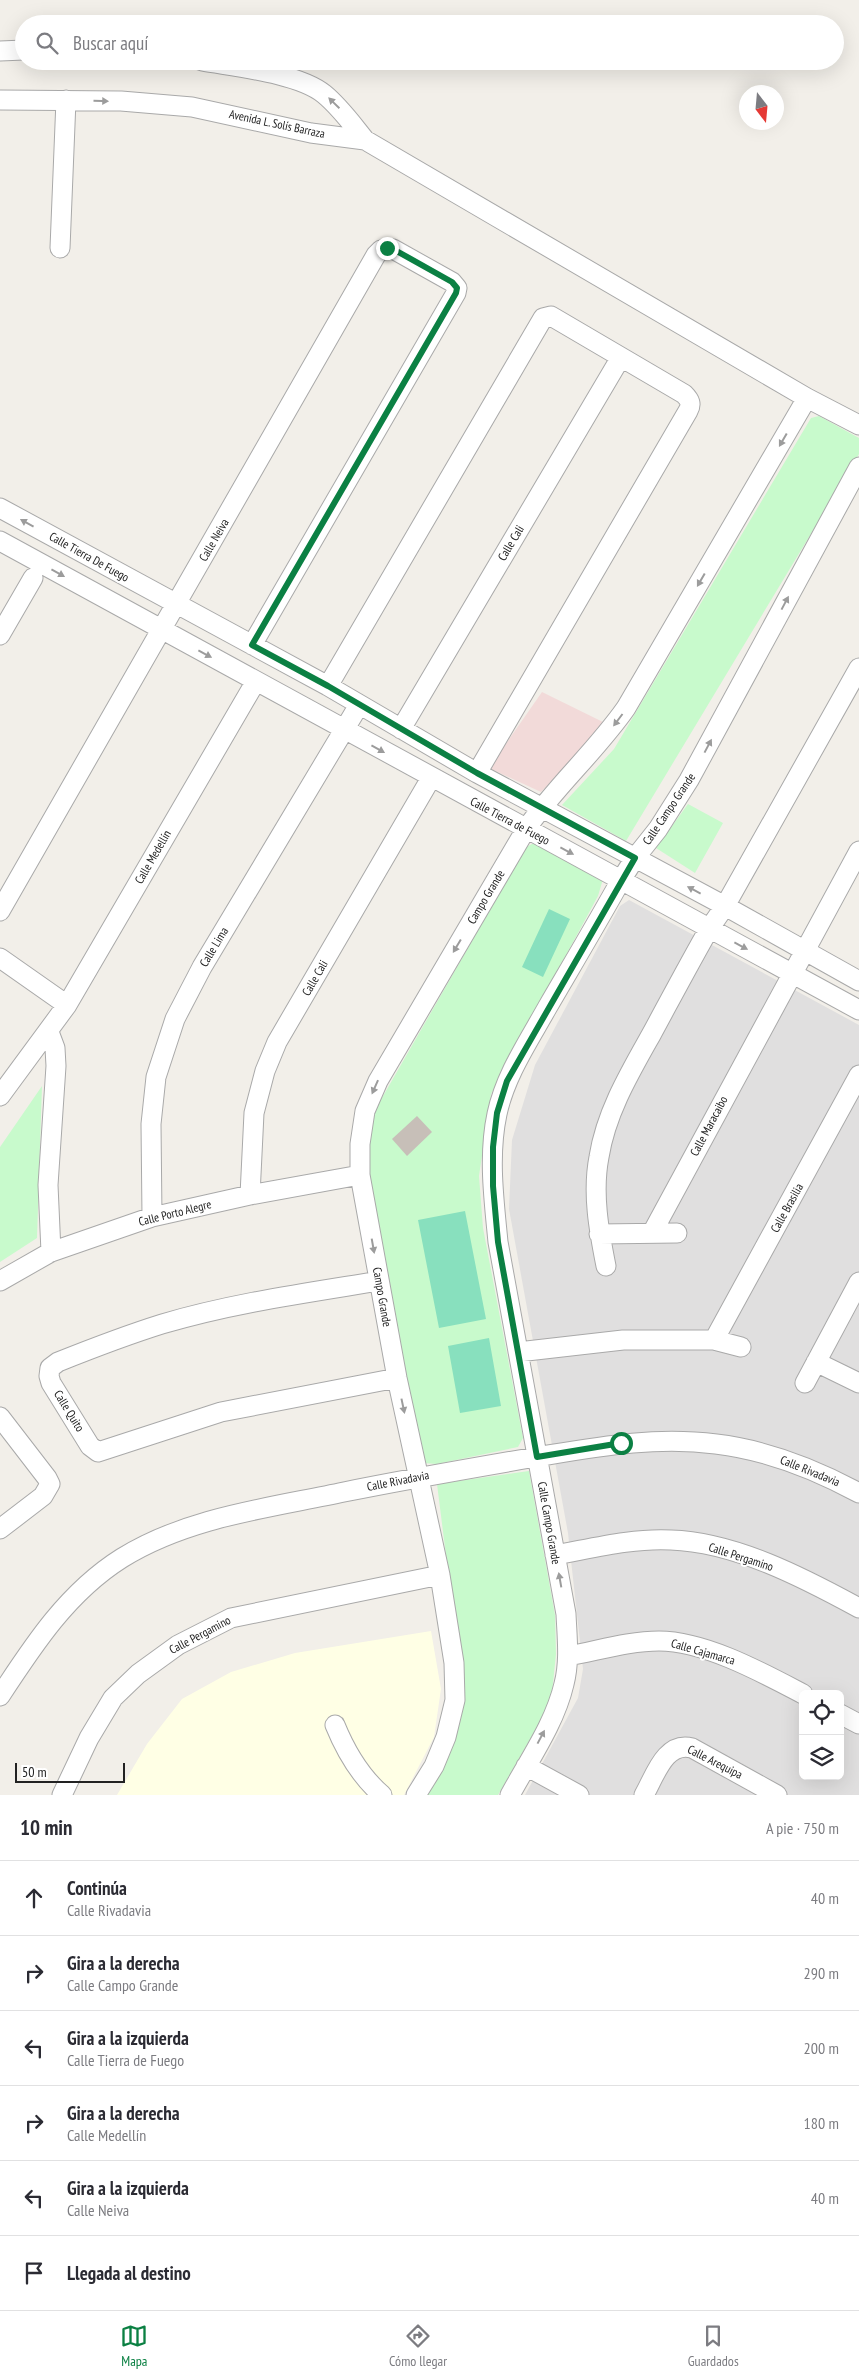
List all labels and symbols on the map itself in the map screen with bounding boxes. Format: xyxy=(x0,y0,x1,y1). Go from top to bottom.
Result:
north arrow xyxy=(739,85,784,130)
one-way arrow xyxy=(93,97,109,105)
one-way arrow xyxy=(328,97,340,109)
street label: Avenida L. Solís Barraza xyxy=(228,106,327,141)
route end xyxy=(376,237,399,260)
one-way arrow xyxy=(778,433,787,446)
street label: Calle Neiva xyxy=(195,516,232,564)
one-way arrow xyxy=(20,519,34,527)
street label: Calle Cali xyxy=(494,522,527,563)
street label: Calle Tierra De Fuego xyxy=(47,528,132,585)
one-way arrow xyxy=(51,569,65,577)
one-way arrow xyxy=(697,573,705,588)
one-way arrow xyxy=(781,596,789,611)
one-way arrow xyxy=(198,649,212,658)
one-way arrow xyxy=(612,713,623,726)
one-way arrow xyxy=(704,739,712,754)
one-way arrow xyxy=(372,744,385,753)
street label: Calle Campo Grande xyxy=(639,770,698,848)
street label: Calle Tierra de Fuego xyxy=(468,793,553,848)
street label: Calle Medellín xyxy=(131,827,174,886)
one-way arrow xyxy=(560,847,574,855)
street label: Campo Grande xyxy=(464,867,508,926)
one-way arrow xyxy=(687,885,701,894)
street label: Calle Lima xyxy=(196,924,231,969)
one-way arrow xyxy=(452,940,461,953)
one-way arrow xyxy=(734,941,747,950)
street label: Calle Cali xyxy=(298,957,331,998)
one-way arrow xyxy=(371,1080,379,1094)
street label: Calle Maracaibo xyxy=(686,1093,731,1158)
street label: Calle Brasilia xyxy=(767,1180,806,1235)
street label: Calle Porto Alegre xyxy=(137,1196,213,1229)
one-way arrow xyxy=(369,1238,377,1254)
street label: Campo Grande xyxy=(370,1266,395,1328)
street label: Calle Quito xyxy=(51,1387,88,1434)
one-way arrow xyxy=(399,1398,407,1413)
route start xyxy=(610,1432,633,1455)
street label: Calle Rivadavia xyxy=(778,1452,842,1489)
street label: Calle Rivadavia xyxy=(365,1467,431,1494)
street label: Calle Campo Grande xyxy=(535,1480,564,1565)
street label: Calle Pergamino xyxy=(707,1539,776,1574)
one-way arrow xyxy=(555,1572,563,1588)
street label: Calle Pergamino xyxy=(166,1612,233,1657)
street label: Calle Cajamarca xyxy=(669,1635,737,1668)
one-way arrow xyxy=(537,1730,545,1744)
street label: Calle Arequipa xyxy=(685,1741,745,1782)
scale bar xyxy=(15,1760,125,1783)

